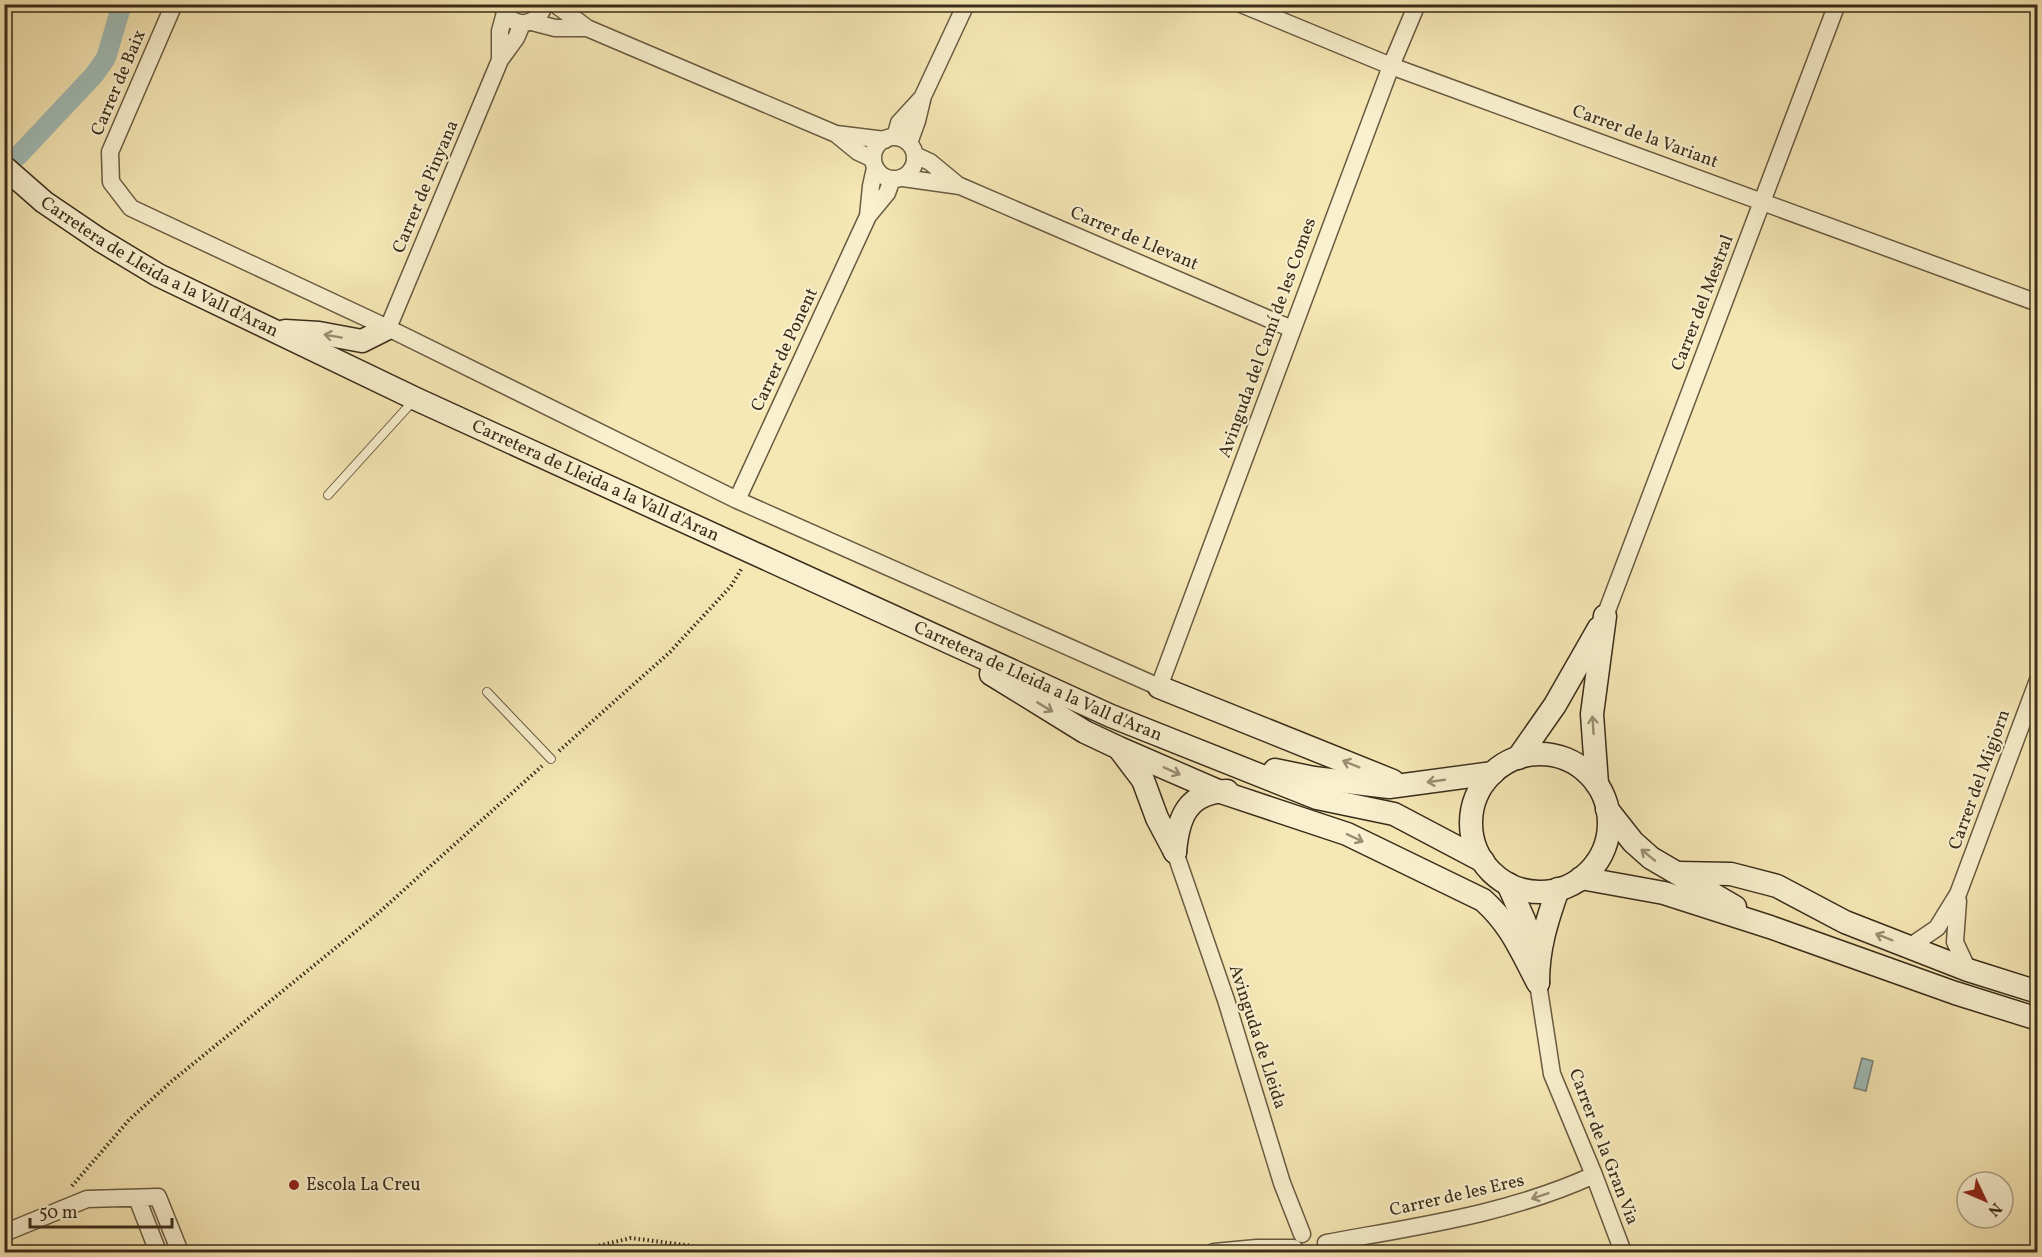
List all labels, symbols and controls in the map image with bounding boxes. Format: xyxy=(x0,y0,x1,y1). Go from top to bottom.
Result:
street label: Carrer de Baix xyxy=(85,26,153,140)
street label: Carrer de la Variant xyxy=(1568,99,1722,175)
street label: Carrer de Pinyana xyxy=(387,117,465,257)
street label: Carretera de Lleida a la Vall d'Aran xyxy=(35,191,283,344)
street label: Carrer de Llevant xyxy=(1066,201,1202,277)
street label: Avinguda del Camí de les Comes xyxy=(1213,215,1323,461)
street label: Carrer del Mestral xyxy=(1666,231,1740,375)
street label: Carrer de Ponent xyxy=(745,284,825,416)
one-way arrow xyxy=(323,330,343,341)
street label: Carretera de Lleida a la Vall d'Aran xyxy=(468,414,723,548)
street label: Carretera de Lleida a la Vall d'Aran xyxy=(910,615,1166,748)
one-way arrow xyxy=(1036,702,1053,714)
street label: Carrer del Migjorn xyxy=(1943,706,2017,854)
one-way arrow xyxy=(1587,716,1598,736)
one-way arrow xyxy=(1342,758,1361,769)
one-way arrow xyxy=(1163,766,1181,777)
one-way arrow xyxy=(1426,776,1446,787)
one-way arrow xyxy=(1346,833,1364,844)
one-way arrow xyxy=(1640,848,1656,861)
one-way arrow xyxy=(1875,931,1893,942)
street label: Avinguda de Lleida xyxy=(1222,962,1292,1112)
street label: Carrer de la Gran Via xyxy=(1562,1065,1644,1229)
street label: Carrer de les Eres xyxy=(1387,1168,1527,1224)
north arrow xyxy=(1955,1170,2015,1230)
place label: Escola La Creu xyxy=(306,1173,421,1198)
marker: Escola La Creu xyxy=(287,1178,301,1192)
scale bar xyxy=(30,1191,172,1229)
one-way arrow xyxy=(1531,1191,1550,1202)
text: N xyxy=(1982,1197,2006,1221)
text: 50 m xyxy=(39,1201,78,1226)

